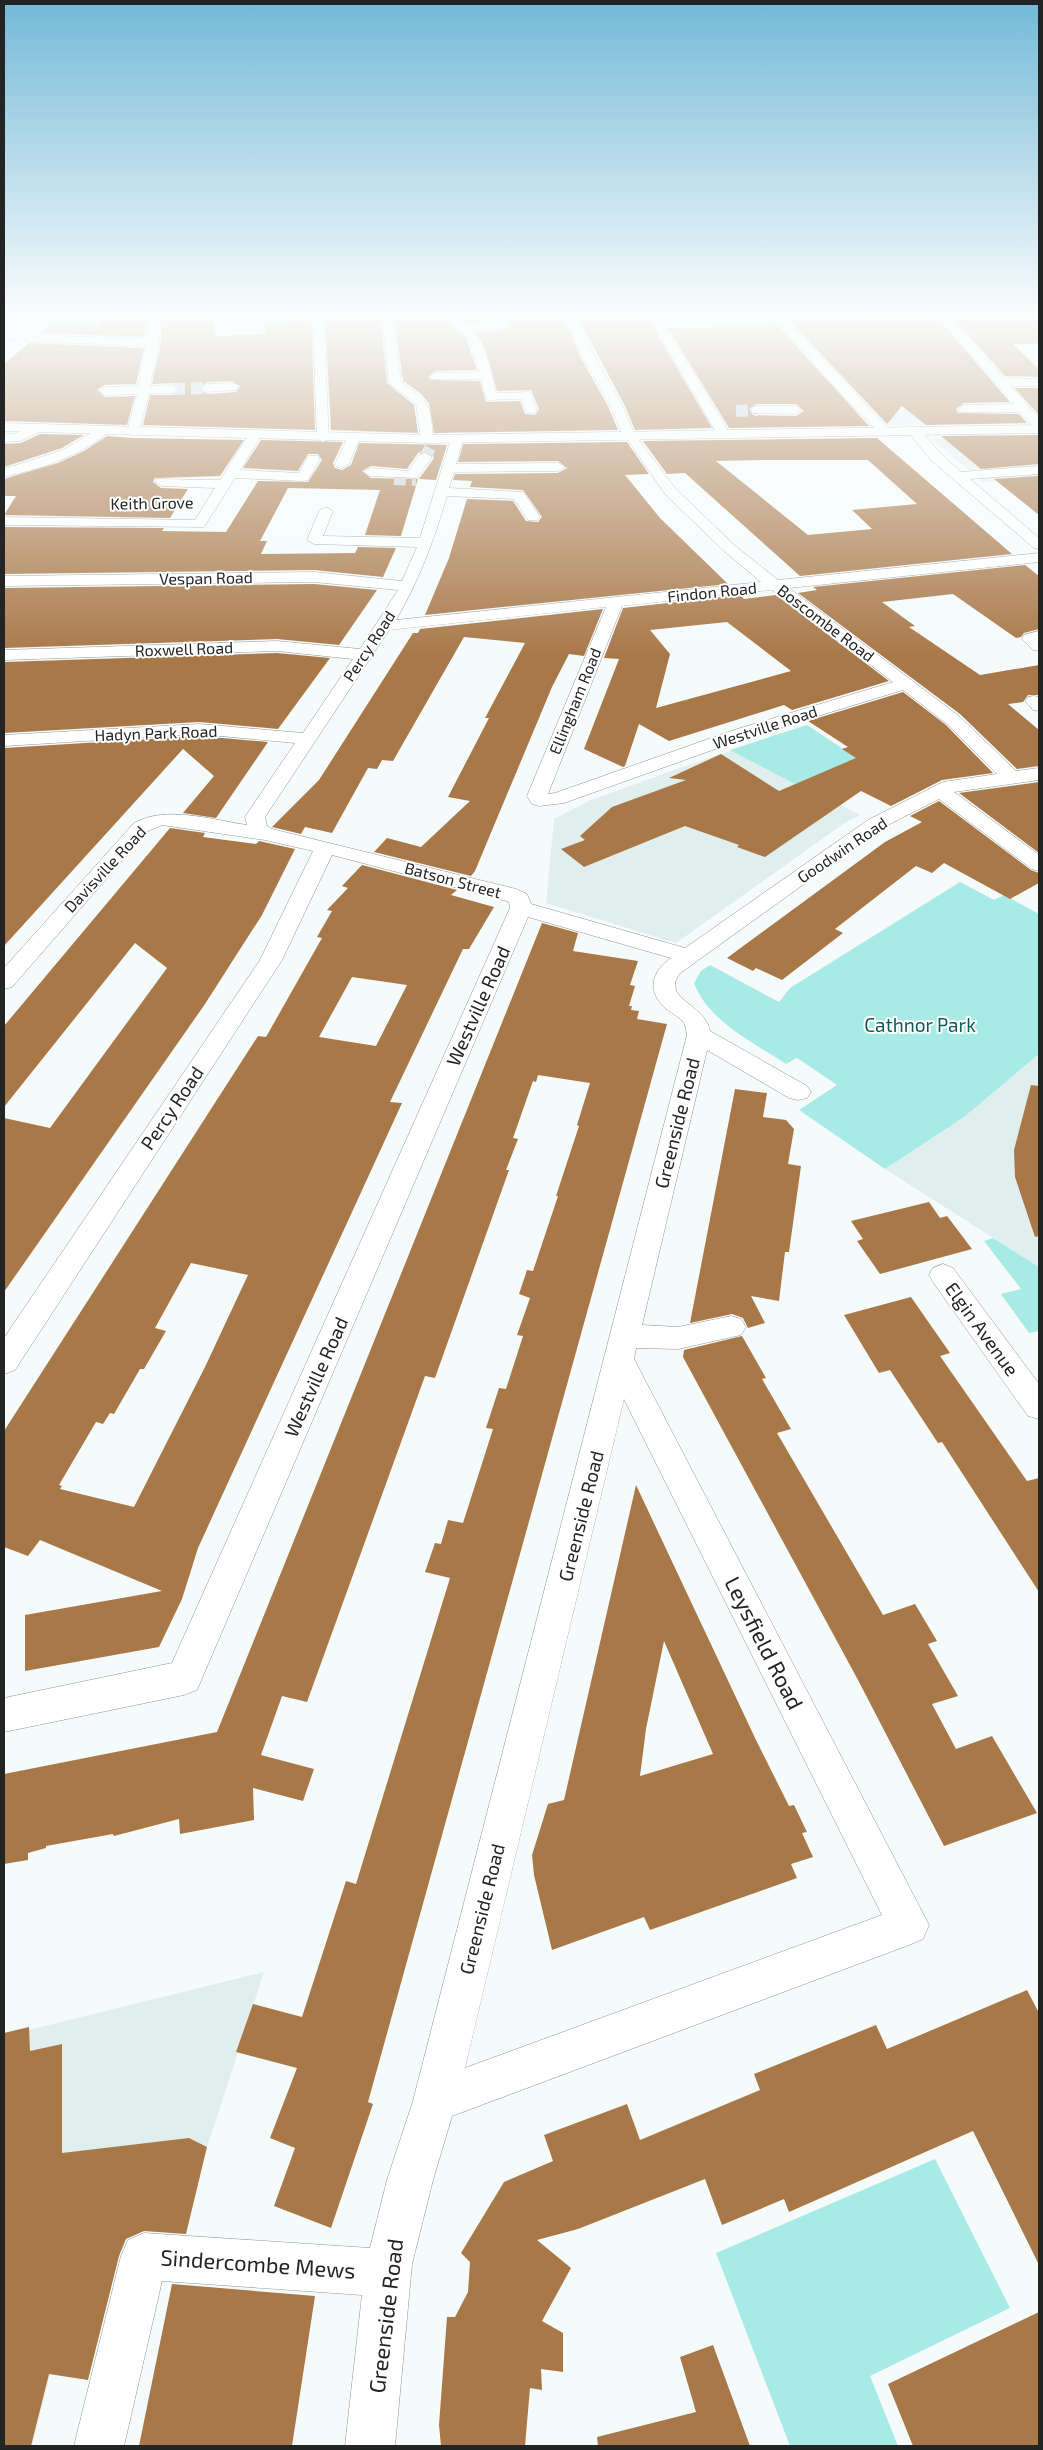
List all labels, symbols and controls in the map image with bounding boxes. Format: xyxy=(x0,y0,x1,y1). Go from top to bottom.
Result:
street label: Keith Grove xyxy=(110,492,194,513)
street label: Vespan Road xyxy=(159,567,253,588)
street label: Findon Road xyxy=(666,577,758,606)
street label: Boscombe Road xyxy=(774,580,878,665)
street label: Percy Road xyxy=(339,607,398,685)
street label: Roxwell Road xyxy=(134,637,233,660)
street label: Ellingham Road xyxy=(545,645,605,757)
street label: Westville Road xyxy=(710,701,819,752)
street label: Hadyn Park Road xyxy=(94,721,218,744)
street label: Goodwin Road xyxy=(793,813,890,887)
street label: Davisville Road xyxy=(60,822,149,916)
street label: Batson Street xyxy=(403,857,504,902)
street label: Westville Road xyxy=(441,942,514,1069)
park label: Cathnor Park xyxy=(864,1013,976,1036)
street label: Greenside Road xyxy=(649,1055,704,1191)
street label: Percy Road xyxy=(135,1062,208,1154)
street label: Elgin Avenue xyxy=(941,1277,1024,1380)
street label: Westville Road xyxy=(279,1313,352,1440)
street label: Greenside Road xyxy=(553,1448,608,1584)
street label: Leysfield Road xyxy=(720,1572,810,1713)
street label: Greenside Road xyxy=(454,1841,509,1977)
street label: Greenside Road xyxy=(363,2237,407,2395)
street label: Sindercombe Mews xyxy=(160,2243,357,2283)

